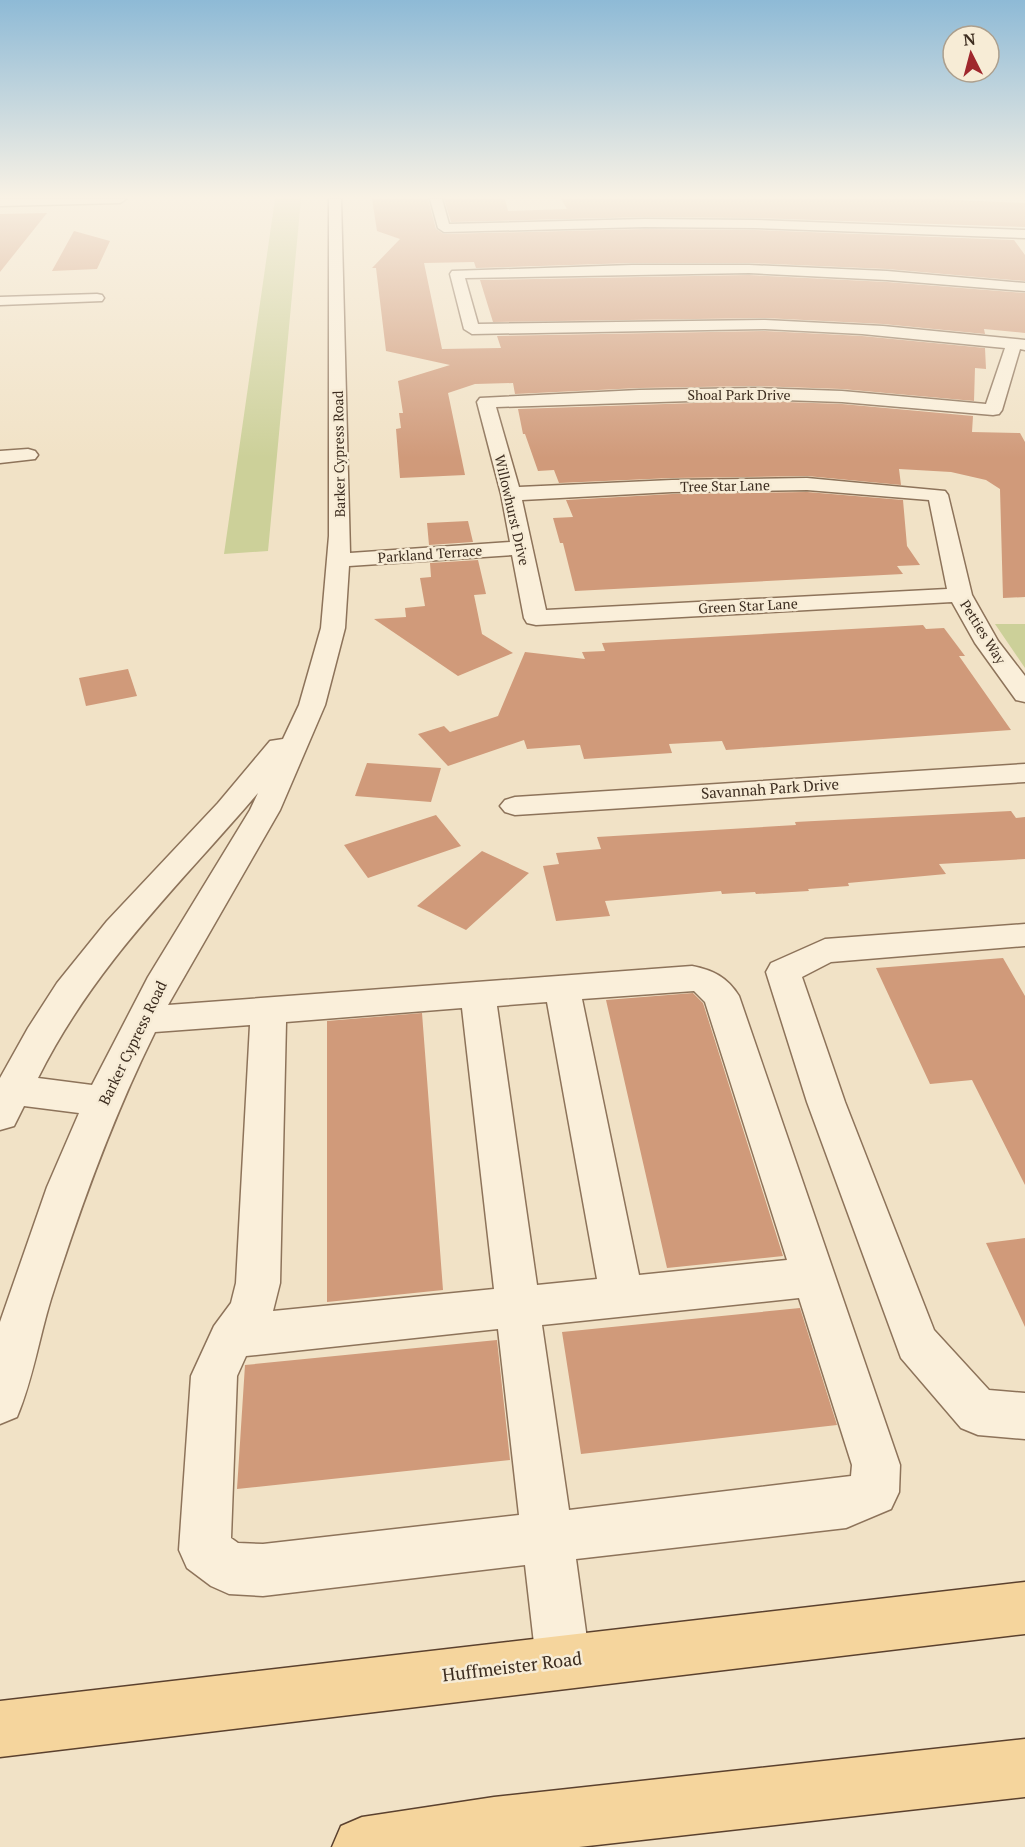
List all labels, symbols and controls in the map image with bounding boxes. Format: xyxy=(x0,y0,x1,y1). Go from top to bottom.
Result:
north arrow xyxy=(941,24,1001,84)
text: N xyxy=(962,28,977,51)
street label: Shoal Park Drive xyxy=(688,385,790,404)
street label: Barker Cypress Road xyxy=(328,390,349,518)
street label: Willowhurst Drive xyxy=(491,453,534,567)
street label: Tree Star Lane xyxy=(680,475,770,496)
street label: Parkland Terrace xyxy=(377,540,483,567)
street label: Green Star Lane xyxy=(698,593,798,618)
street label: Petties Way xyxy=(956,596,1011,668)
street label: Savannah Park Drive xyxy=(700,773,839,803)
street label: Barker Cypress Road xyxy=(93,977,171,1108)
street label: Huffmeister Road xyxy=(441,1646,583,1686)

